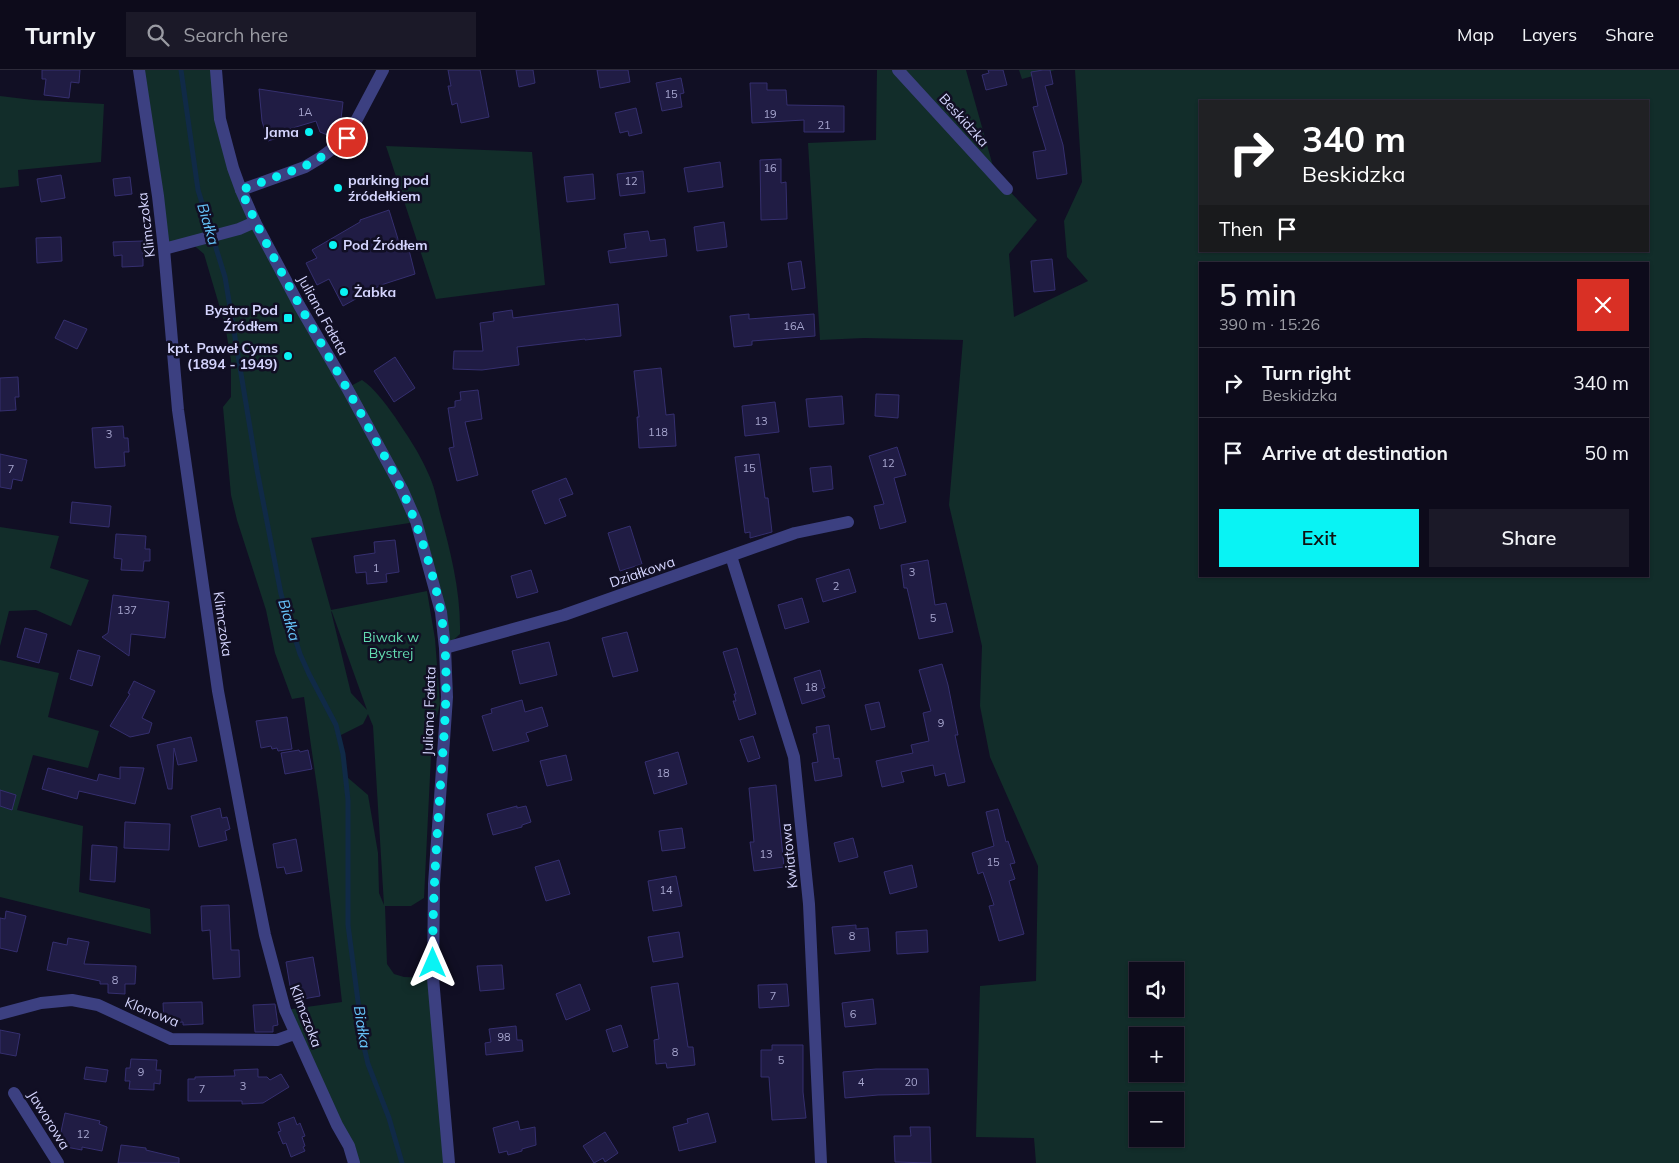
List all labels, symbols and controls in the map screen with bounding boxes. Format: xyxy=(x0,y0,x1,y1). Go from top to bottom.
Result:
search box xyxy=(126,12,476,57)
text: Turnly xyxy=(25,20,96,50)
icon: search xyxy=(144,21,172,49)
text: Search here xyxy=(184,23,288,47)
text: Map xyxy=(1457,23,1494,46)
text: Layers xyxy=(1522,23,1577,46)
text: Share xyxy=(1605,23,1654,46)
house number: 15 xyxy=(664,87,678,101)
street label: Beskidzka xyxy=(935,90,993,150)
house number: 1A xyxy=(298,105,312,119)
house number: 19 xyxy=(763,107,777,121)
pin xyxy=(326,117,368,159)
text: 340 m xyxy=(1302,117,1406,161)
house number: 21 xyxy=(817,118,831,132)
icon: right xyxy=(1219,120,1284,185)
place label: Jama xyxy=(264,123,299,141)
icon: arrive xyxy=(333,124,361,152)
marker: Jama xyxy=(303,126,315,138)
text: Beskidzka xyxy=(1302,160,1405,188)
house number: 16 xyxy=(763,161,777,175)
place label: parking pod źródełkiem xyxy=(348,171,429,205)
house number: 12 xyxy=(624,174,638,188)
marker: parking pod źródełkiem xyxy=(332,182,344,194)
street label: Klimczoka xyxy=(133,191,159,259)
water label: Białka xyxy=(193,201,224,247)
icon: arrive xyxy=(1273,215,1301,243)
text: Then xyxy=(1219,217,1263,241)
place label: Pod Źródłem xyxy=(343,236,428,254)
marker: Pod Źródłem xyxy=(327,239,339,251)
street label: Juliana Fałata xyxy=(294,272,352,358)
text: 5 min xyxy=(1219,276,1297,314)
button: close xyxy=(1577,279,1629,331)
place label: Żabka xyxy=(354,283,396,301)
marker: Żabka xyxy=(338,286,350,298)
place label: Bystra Pod Źródłem xyxy=(205,301,278,335)
marker: Bystra Pod Źródłem xyxy=(282,312,294,324)
text: 390 m · 15:26 xyxy=(1219,314,1320,334)
house number: 16A xyxy=(783,319,805,333)
place label: kpt. Paweł Cyms (1894 - 1949) xyxy=(167,339,278,373)
marker: kpt. Paweł Cyms (1894 - 1949) xyxy=(282,350,294,362)
text: Turn right xyxy=(1262,361,1351,385)
icon: right xyxy=(1219,369,1247,397)
text: 340 m xyxy=(1573,371,1629,395)
text: Beskidzka xyxy=(1262,385,1337,405)
house number: 13 xyxy=(754,414,768,428)
house number: 118 xyxy=(648,425,668,439)
house number: 3 xyxy=(106,427,112,441)
icon: arrive xyxy=(1219,439,1247,467)
text: Arrive at destination xyxy=(1262,441,1448,465)
text: 50 m xyxy=(1585,441,1629,465)
house number: 12 xyxy=(881,456,895,470)
house number: 15 xyxy=(742,461,756,475)
house number: 7 xyxy=(8,462,14,476)
button: Exit xyxy=(1219,509,1419,567)
button: Share xyxy=(1429,509,1629,567)
street label: Działkowa xyxy=(607,552,677,592)
house number: 1 xyxy=(373,561,379,575)
house number: 3 xyxy=(909,565,915,579)
house number: 2 xyxy=(833,579,840,593)
street label: Klimczoka xyxy=(210,590,236,658)
water label: Białka xyxy=(274,597,305,643)
house number: 137 xyxy=(117,603,137,617)
house number: 5 xyxy=(930,611,937,625)
park label: Biwak w Bystrej xyxy=(363,628,419,662)
street label: Juliana Fałata xyxy=(418,666,440,756)
house number: 18 xyxy=(804,680,818,694)
house number: 9 xyxy=(938,716,944,730)
house number: 18 xyxy=(656,766,670,780)
street label: Kwiatowa xyxy=(777,822,801,890)
house number: 13 xyxy=(759,847,773,861)
house number: 15 xyxy=(986,855,1000,869)
house number: 14 xyxy=(659,883,673,897)
house number: 8 xyxy=(849,929,856,943)
position arrow xyxy=(406,936,458,988)
map controls xyxy=(1129,962,1184,1147)
button: sound xyxy=(1129,962,1184,1017)
house number: 8 xyxy=(112,973,119,987)
street label: Klimczoka xyxy=(286,982,326,1050)
house number: 7 xyxy=(770,989,776,1003)
street label: Klonowa xyxy=(122,993,182,1031)
water label: Białka xyxy=(350,1004,375,1050)
house number: 6 xyxy=(850,1007,857,1021)
button: + xyxy=(1129,1027,1184,1082)
house number: 98 xyxy=(497,1030,511,1044)
house number: 8 xyxy=(672,1045,679,1059)
house number: 5 xyxy=(778,1053,785,1067)
house number: 9 xyxy=(138,1065,144,1079)
house number: 4 xyxy=(858,1075,865,1089)
house number: 20 xyxy=(904,1075,918,1089)
house number: 3 xyxy=(240,1079,246,1093)
house number: 7 xyxy=(199,1082,205,1096)
street label: Jaworowa xyxy=(24,1087,74,1153)
button: − xyxy=(1129,1092,1184,1147)
house number: 12 xyxy=(76,1127,90,1141)

